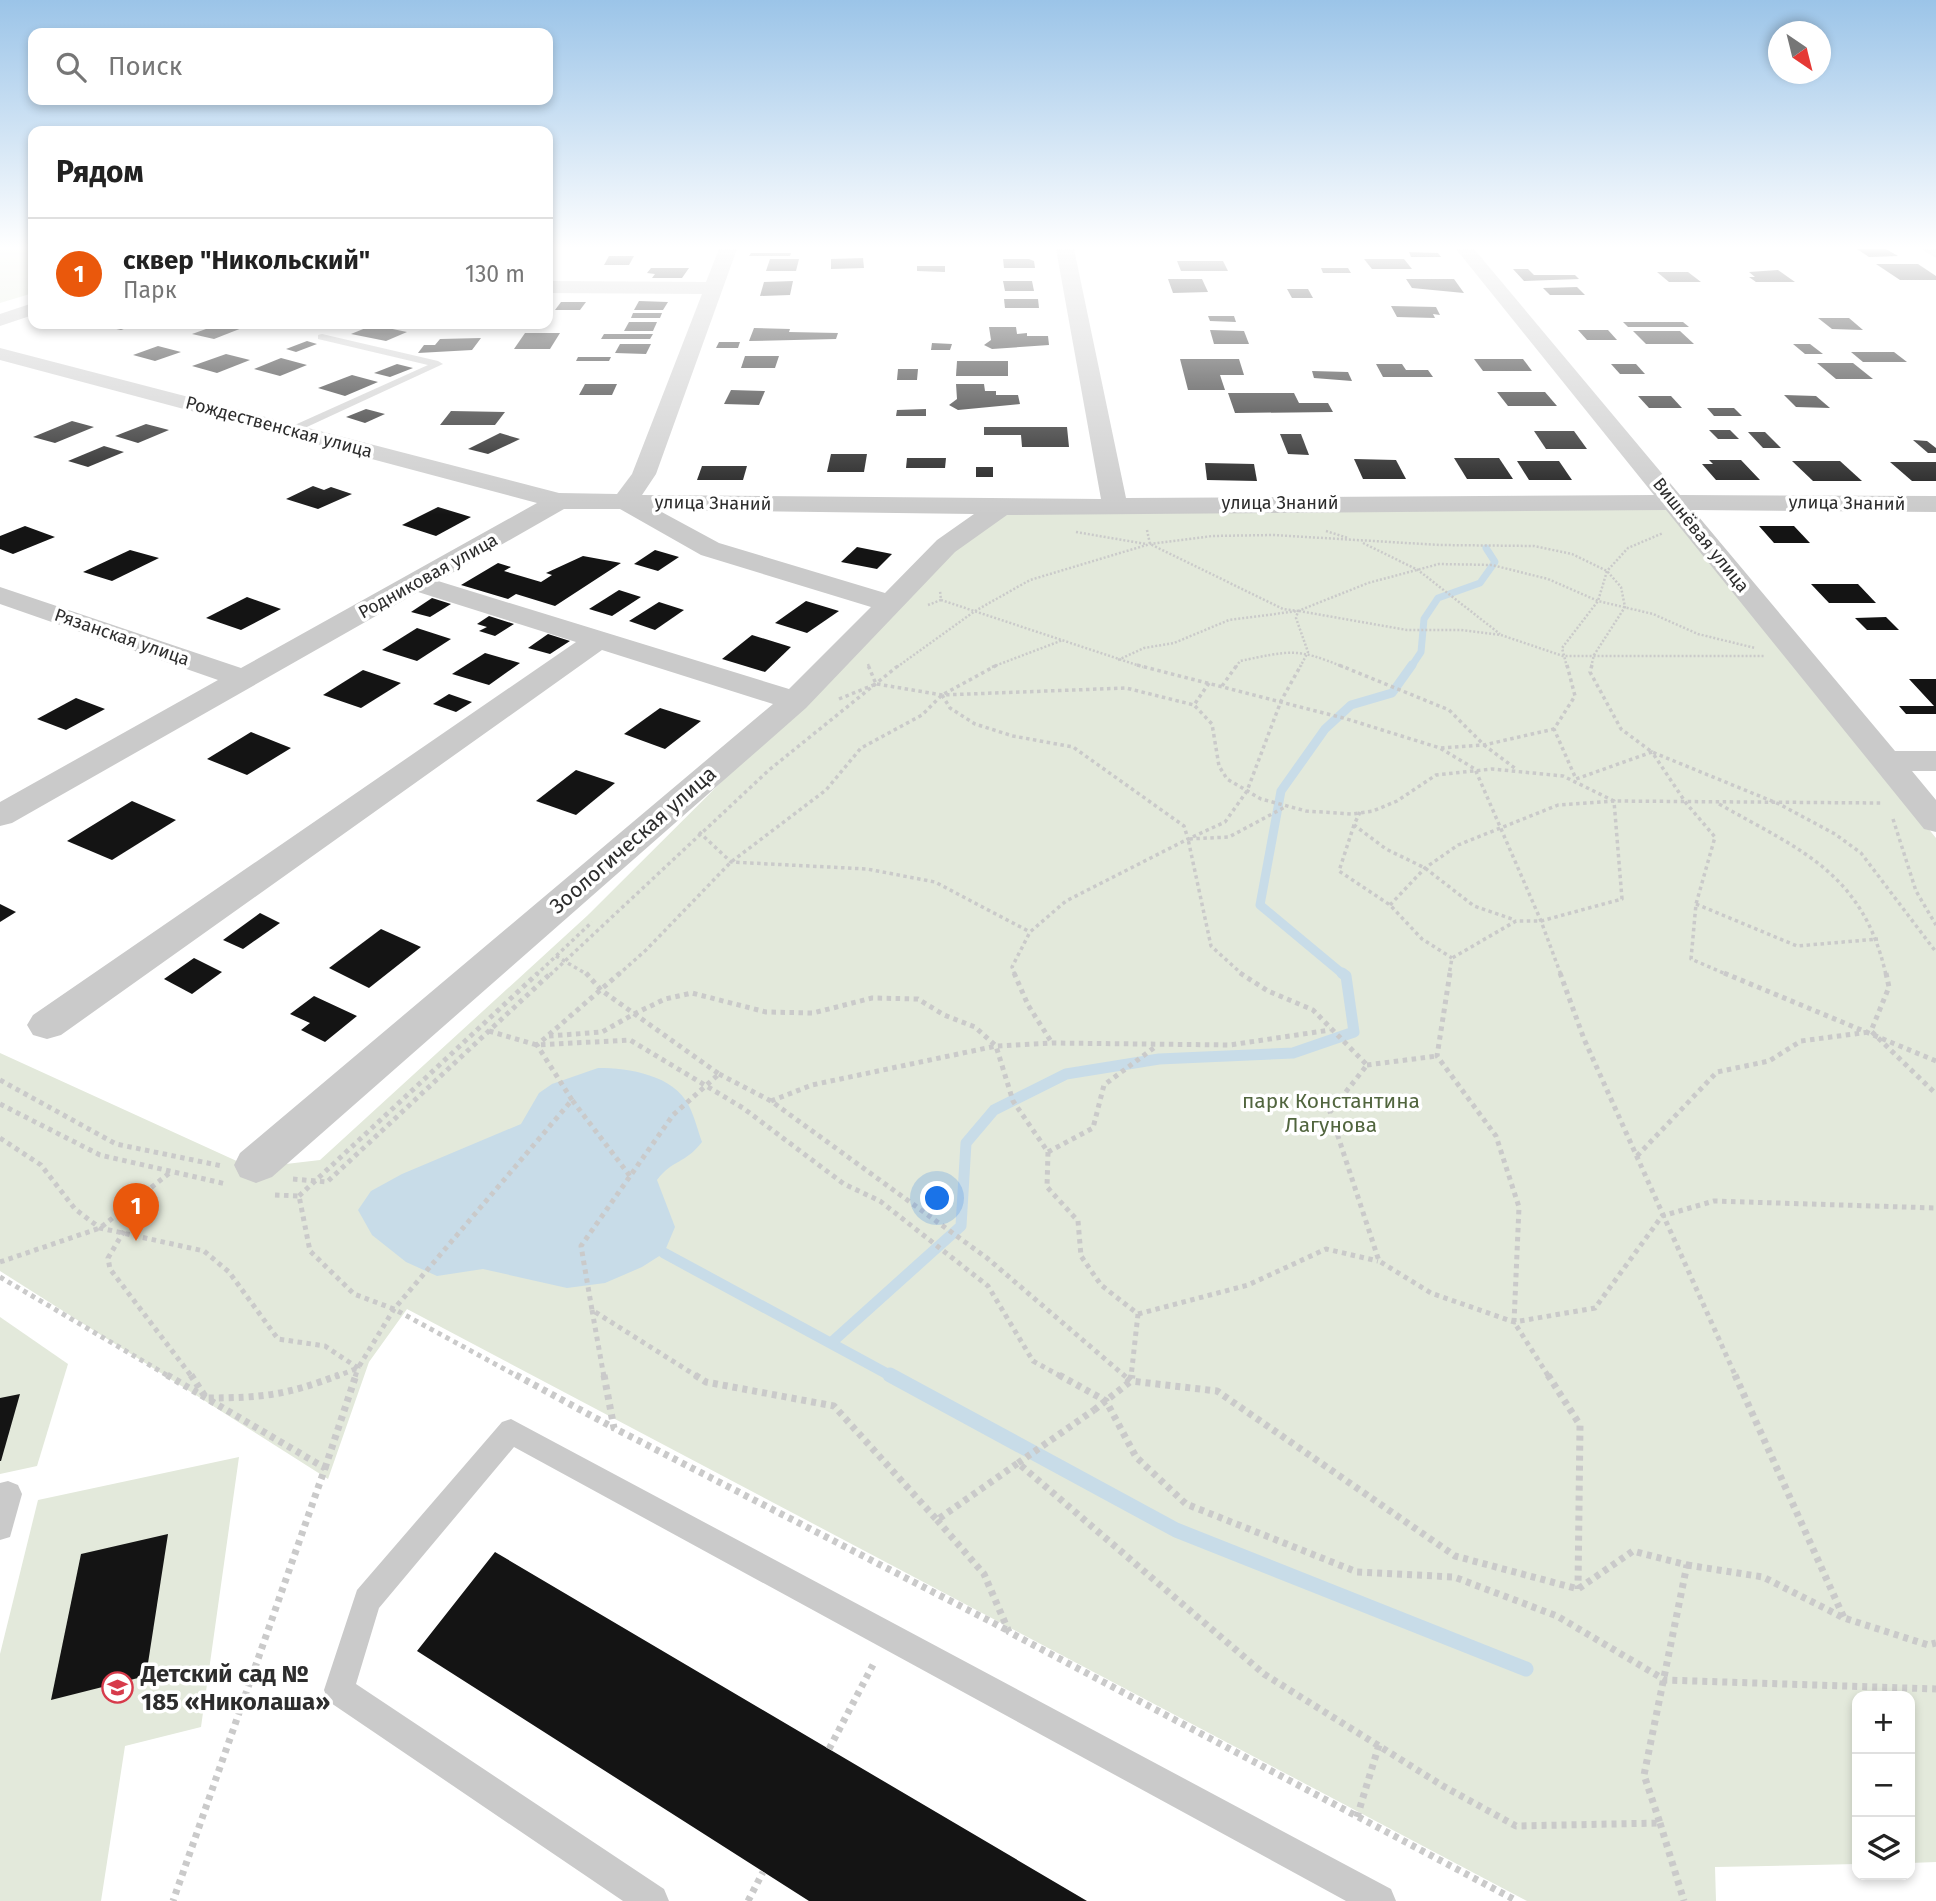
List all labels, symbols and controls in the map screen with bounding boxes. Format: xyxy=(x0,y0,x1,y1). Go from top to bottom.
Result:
north arrow xyxy=(1768,21,1831,84)
search box xyxy=(28,28,553,105)
icon: search xyxy=(52,48,90,86)
text: Поиск xyxy=(108,51,182,82)
text: Рядом xyxy=(56,154,144,190)
text: сквер "Никольский" xyxy=(123,245,370,276)
text: 1 xyxy=(74,260,84,288)
text: 130 m xyxy=(465,260,525,288)
text: Парк xyxy=(123,276,177,304)
street label: Рождественская улица xyxy=(183,391,375,463)
street label: Вишнёвая улица xyxy=(1648,473,1754,597)
street label: улица Знаний xyxy=(654,491,772,515)
street label: улица Знаний xyxy=(1788,491,1906,515)
street label: улица Знаний xyxy=(1221,492,1339,514)
street label: Родниковая улица xyxy=(354,529,502,623)
street label: Рязанская улица xyxy=(52,604,192,670)
street label: Зоологическая улица xyxy=(544,761,722,919)
park label: парк Константина Лагунова xyxy=(1242,1088,1420,1138)
your location xyxy=(920,1181,954,1215)
pin: 1 xyxy=(113,1183,159,1241)
place label: Детский сад № 185 «Николаша» xyxy=(140,1660,330,1716)
school or university icon: Детский сад № 185 «Николаша» xyxy=(101,1671,135,1705)
map controls xyxy=(1852,1691,1915,1880)
button: + xyxy=(1852,1691,1915,1754)
button: − xyxy=(1852,1754,1915,1817)
button: layers xyxy=(1852,1817,1915,1880)

